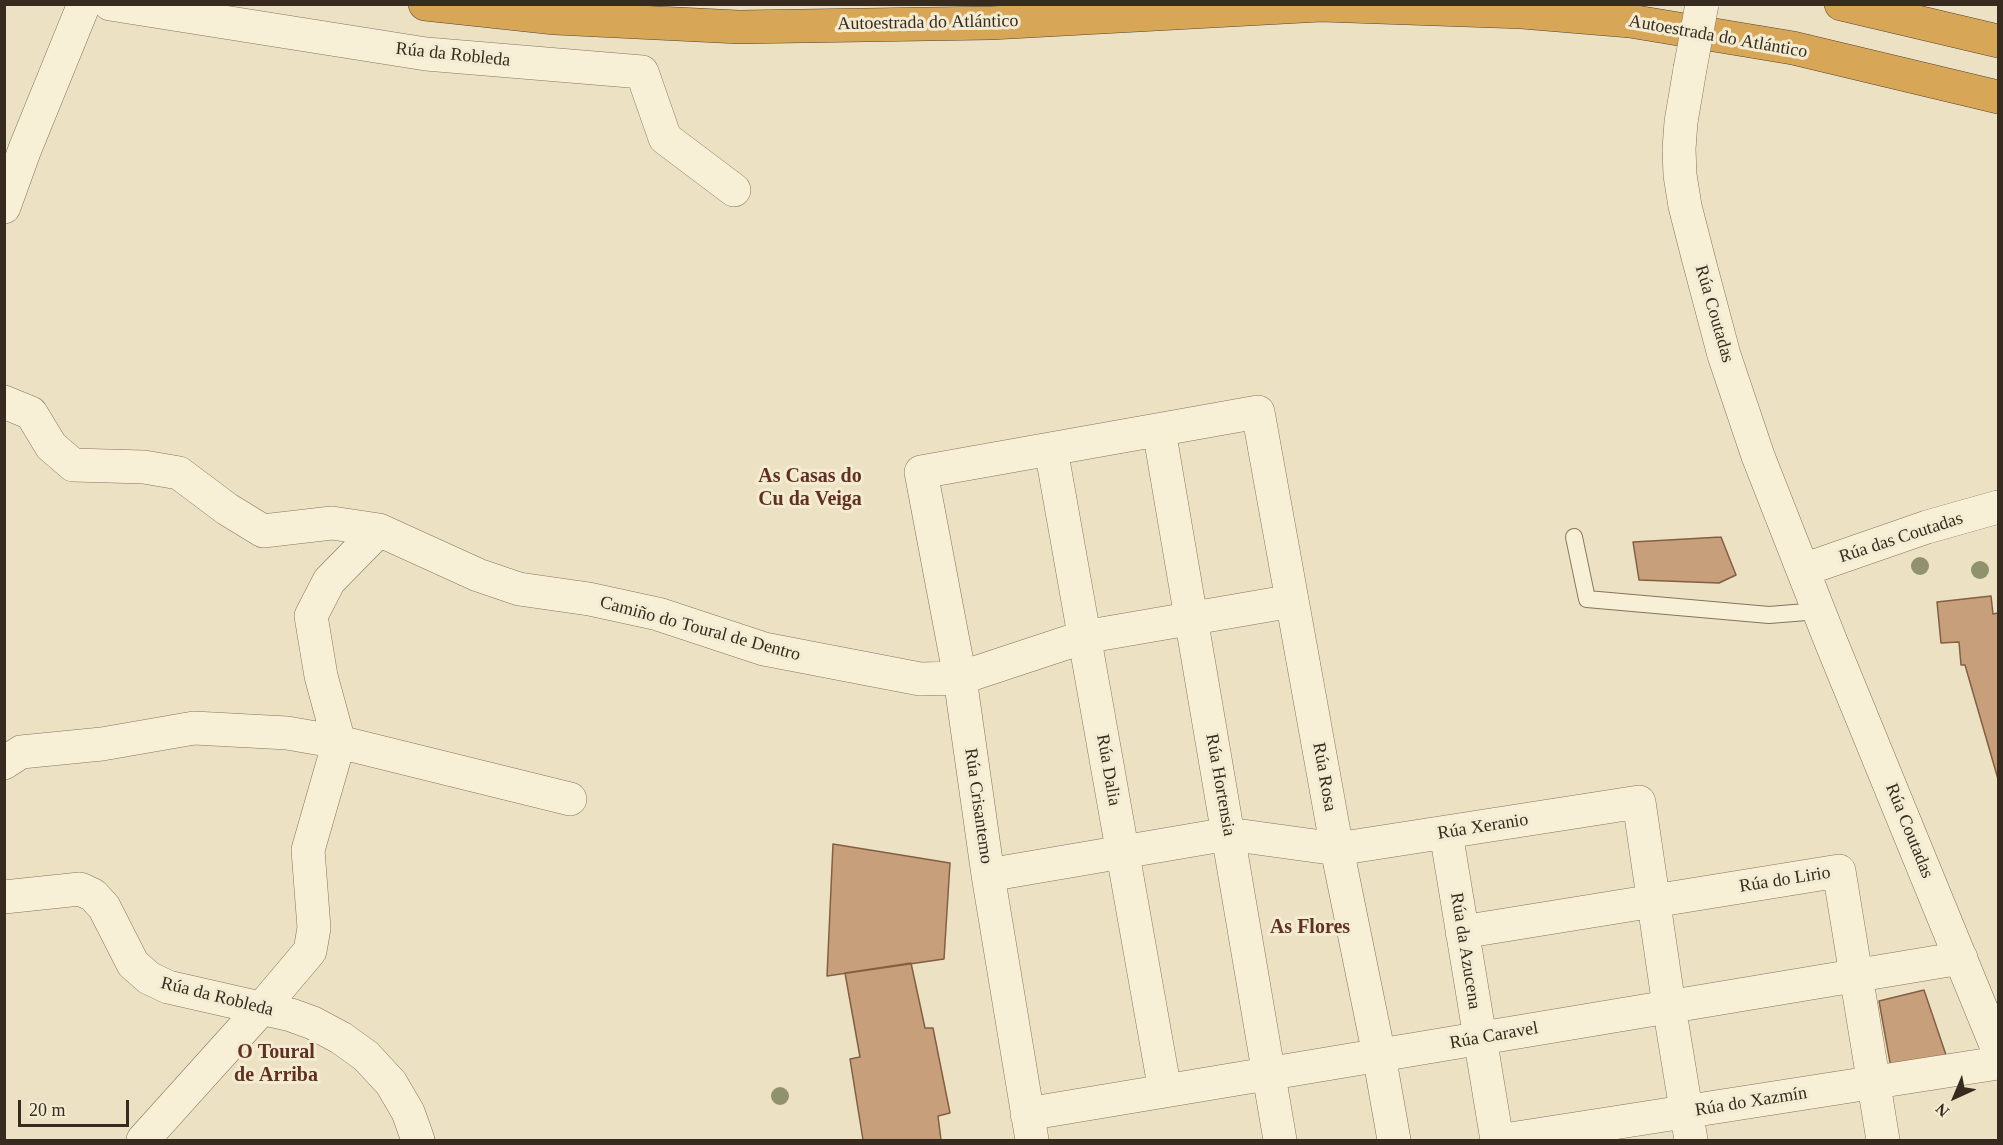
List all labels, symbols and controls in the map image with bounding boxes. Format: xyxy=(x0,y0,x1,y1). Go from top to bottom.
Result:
street label: Autoestrada do Atlántico xyxy=(837,11,1019,35)
street label: Autoestrada do Atlántico xyxy=(1627,11,1809,63)
street label: Rúa da Robleda xyxy=(395,38,511,72)
street label: Rúa Coutadas xyxy=(1690,263,1738,365)
district label: As Casas do Cu da Veiga xyxy=(758,465,862,512)
street label: Rúa das Coutadas xyxy=(1836,508,1966,568)
street label: Camiño do Toural de Dentro xyxy=(597,592,803,666)
street label: Rúa Dalia xyxy=(1091,732,1125,808)
street label: Rúa Hortensia xyxy=(1200,732,1240,838)
street label: Rúa Rosa xyxy=(1307,741,1341,813)
street label: Rúa Crisantemo xyxy=(959,747,997,865)
street label: Rúa Coutadas xyxy=(1880,780,1938,882)
street label: Rúa Xeranio xyxy=(1436,809,1530,845)
street label: Rúa do Lirio xyxy=(1738,862,1832,898)
street label: Rúa da Azucena xyxy=(1445,891,1485,1011)
district label: As Flores xyxy=(1270,916,1350,940)
street label: Rúa da Robleda xyxy=(159,973,275,1021)
street label: Rúa Caravel xyxy=(1448,1018,1540,1054)
district label: O Toural de Arriba xyxy=(234,1041,318,1088)
north arrow xyxy=(1925,1067,1985,1127)
street label: Rúa do Xazmín xyxy=(1694,1082,1808,1122)
scale bar xyxy=(21,1088,132,1126)
text: 20 m xyxy=(29,1100,66,1120)
text: N xyxy=(1932,1100,1952,1120)

